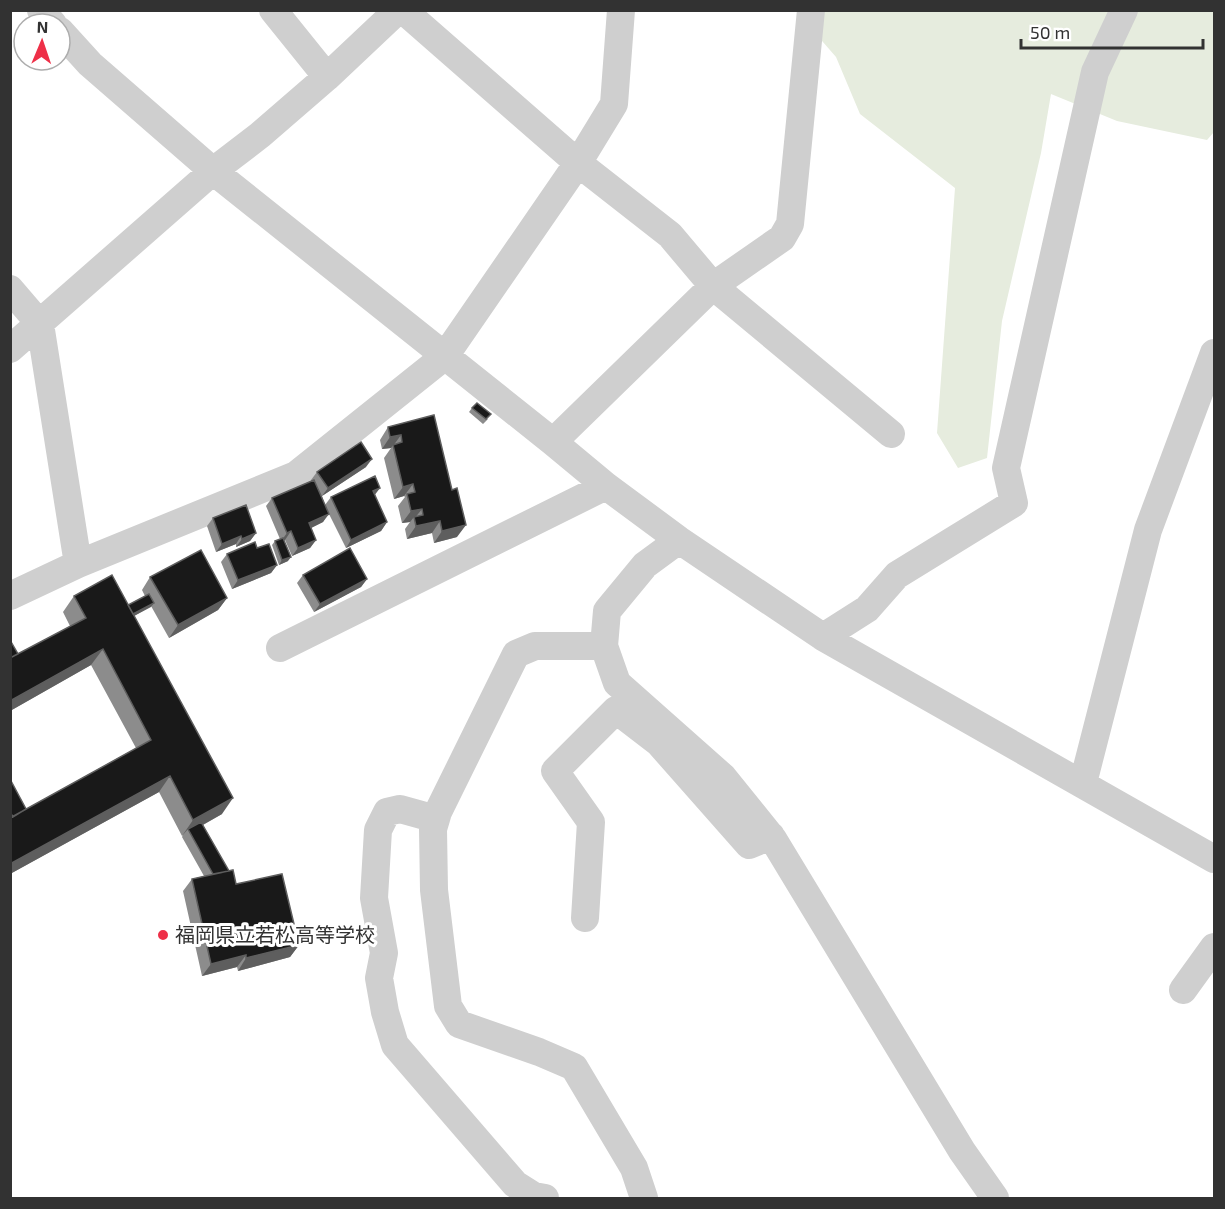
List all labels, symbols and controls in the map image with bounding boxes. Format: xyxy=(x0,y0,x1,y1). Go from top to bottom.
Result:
north arrow xyxy=(12,12,72,72)
scale bar xyxy=(1021,12,1202,50)
text: N xyxy=(36,17,49,36)
text: 50 m xyxy=(1030,21,1070,43)
place label: 福岡県立若松高等学校 xyxy=(175,922,375,946)
marker: 福岡県立若松高等学校 xyxy=(156,928,170,942)

